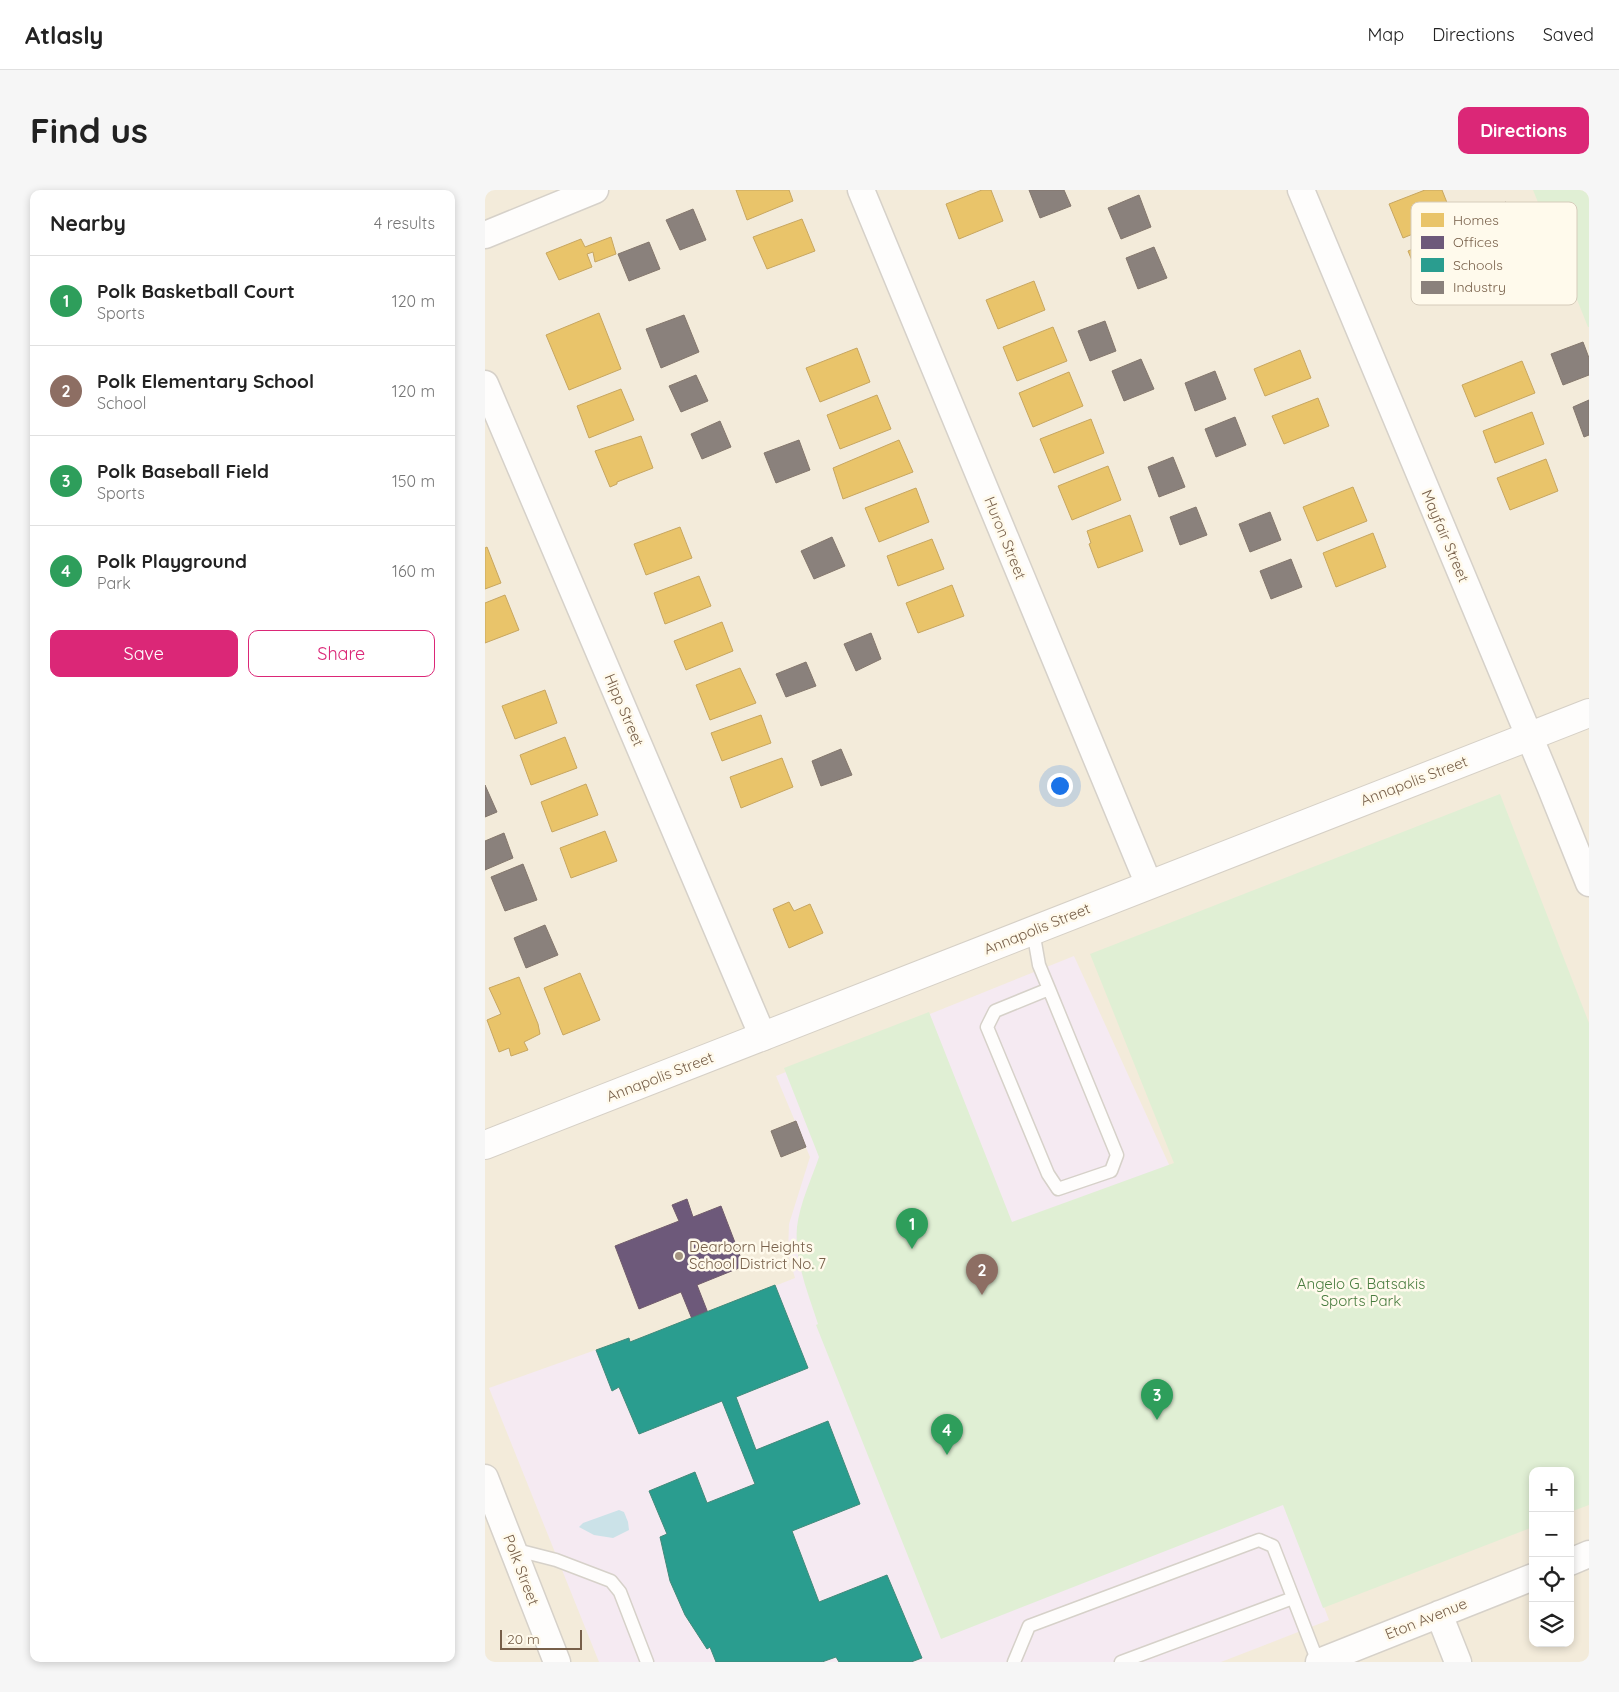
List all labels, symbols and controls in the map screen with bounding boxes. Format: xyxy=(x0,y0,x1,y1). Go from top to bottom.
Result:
text: Atlasly xyxy=(25,20,103,50)
text: Map xyxy=(1367,23,1404,46)
text: Directions xyxy=(1432,23,1515,46)
text: Saved xyxy=(1543,23,1594,46)
button: Directions xyxy=(1458,107,1589,154)
text: Find us xyxy=(30,108,148,152)
legend xyxy=(1411,202,1577,305)
text: Nearby xyxy=(50,210,126,236)
text: Homes xyxy=(1453,211,1499,229)
text: 4 results xyxy=(374,213,435,233)
text: Offices xyxy=(1453,233,1499,251)
text: Schools xyxy=(1453,256,1503,274)
text: Industry xyxy=(1453,278,1506,296)
text: Polk Basketball Court xyxy=(97,279,295,303)
text: 1 xyxy=(63,291,69,311)
text: 120 m xyxy=(392,291,435,311)
text: Sports xyxy=(97,303,145,323)
text: Polk Elementary School xyxy=(97,369,314,393)
text: 2 xyxy=(61,381,71,401)
text: 120 m xyxy=(392,381,435,401)
text: School xyxy=(97,393,146,413)
text: Polk Baseball Field xyxy=(97,459,269,483)
text: 3 xyxy=(62,471,70,491)
text: 150 m xyxy=(392,471,435,491)
text: Sports xyxy=(97,483,145,503)
street label: Mayfair Street xyxy=(1417,487,1473,585)
street label: Huron Street xyxy=(980,494,1031,582)
text: Polk Playground xyxy=(97,549,247,573)
text: 4 xyxy=(61,561,71,581)
text: 160 m xyxy=(392,561,435,581)
text: Park xyxy=(97,573,131,593)
button: Save xyxy=(50,630,238,677)
button: Share xyxy=(248,630,435,677)
street label: Hipp Street xyxy=(601,671,648,749)
street label: Annapolis Street xyxy=(1358,751,1470,810)
your location xyxy=(1047,773,1073,799)
street label: Annapolis Street xyxy=(981,899,1093,959)
street label: Annapolis Street xyxy=(604,1047,716,1106)
pin: 1 xyxy=(896,1208,928,1249)
place label: Dearborn Heights School District No. 7 xyxy=(689,1237,826,1273)
marker: Dearborn Heights School District No. 7 xyxy=(673,1250,685,1262)
pin: 2 xyxy=(966,1254,998,1295)
park label: Angelo G. Batsakis Sports Park xyxy=(1297,1274,1425,1310)
pin: 3 xyxy=(1141,1379,1173,1420)
pin: 4 xyxy=(931,1414,963,1455)
map controls xyxy=(1529,1467,1574,1647)
button: + xyxy=(1529,1467,1574,1512)
button: − xyxy=(1529,1512,1574,1557)
street label: Polk Street xyxy=(499,1532,544,1608)
button: locate xyxy=(1529,1557,1574,1602)
street label: Eton Avenue xyxy=(1382,1593,1470,1644)
button: layers xyxy=(1529,1602,1574,1647)
scale bar xyxy=(500,1627,583,1650)
text: 20 m xyxy=(507,1630,540,1648)

